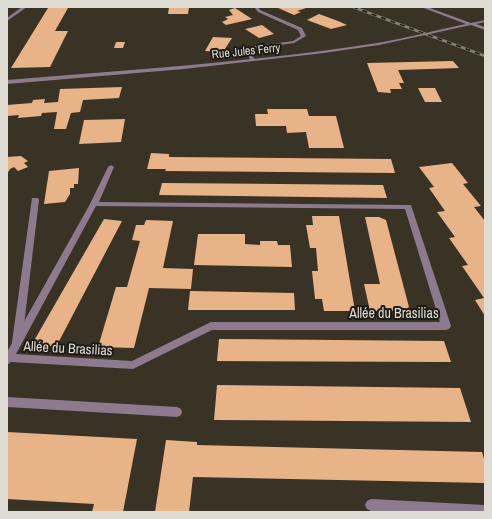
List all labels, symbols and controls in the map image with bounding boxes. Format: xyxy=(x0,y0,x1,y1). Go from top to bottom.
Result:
street label: Rue Jules Ferry xyxy=(211,39,281,63)
street label: Allée du Brasilias xyxy=(348,304,439,322)
street label: Allée du Brasilias xyxy=(22,337,113,359)

